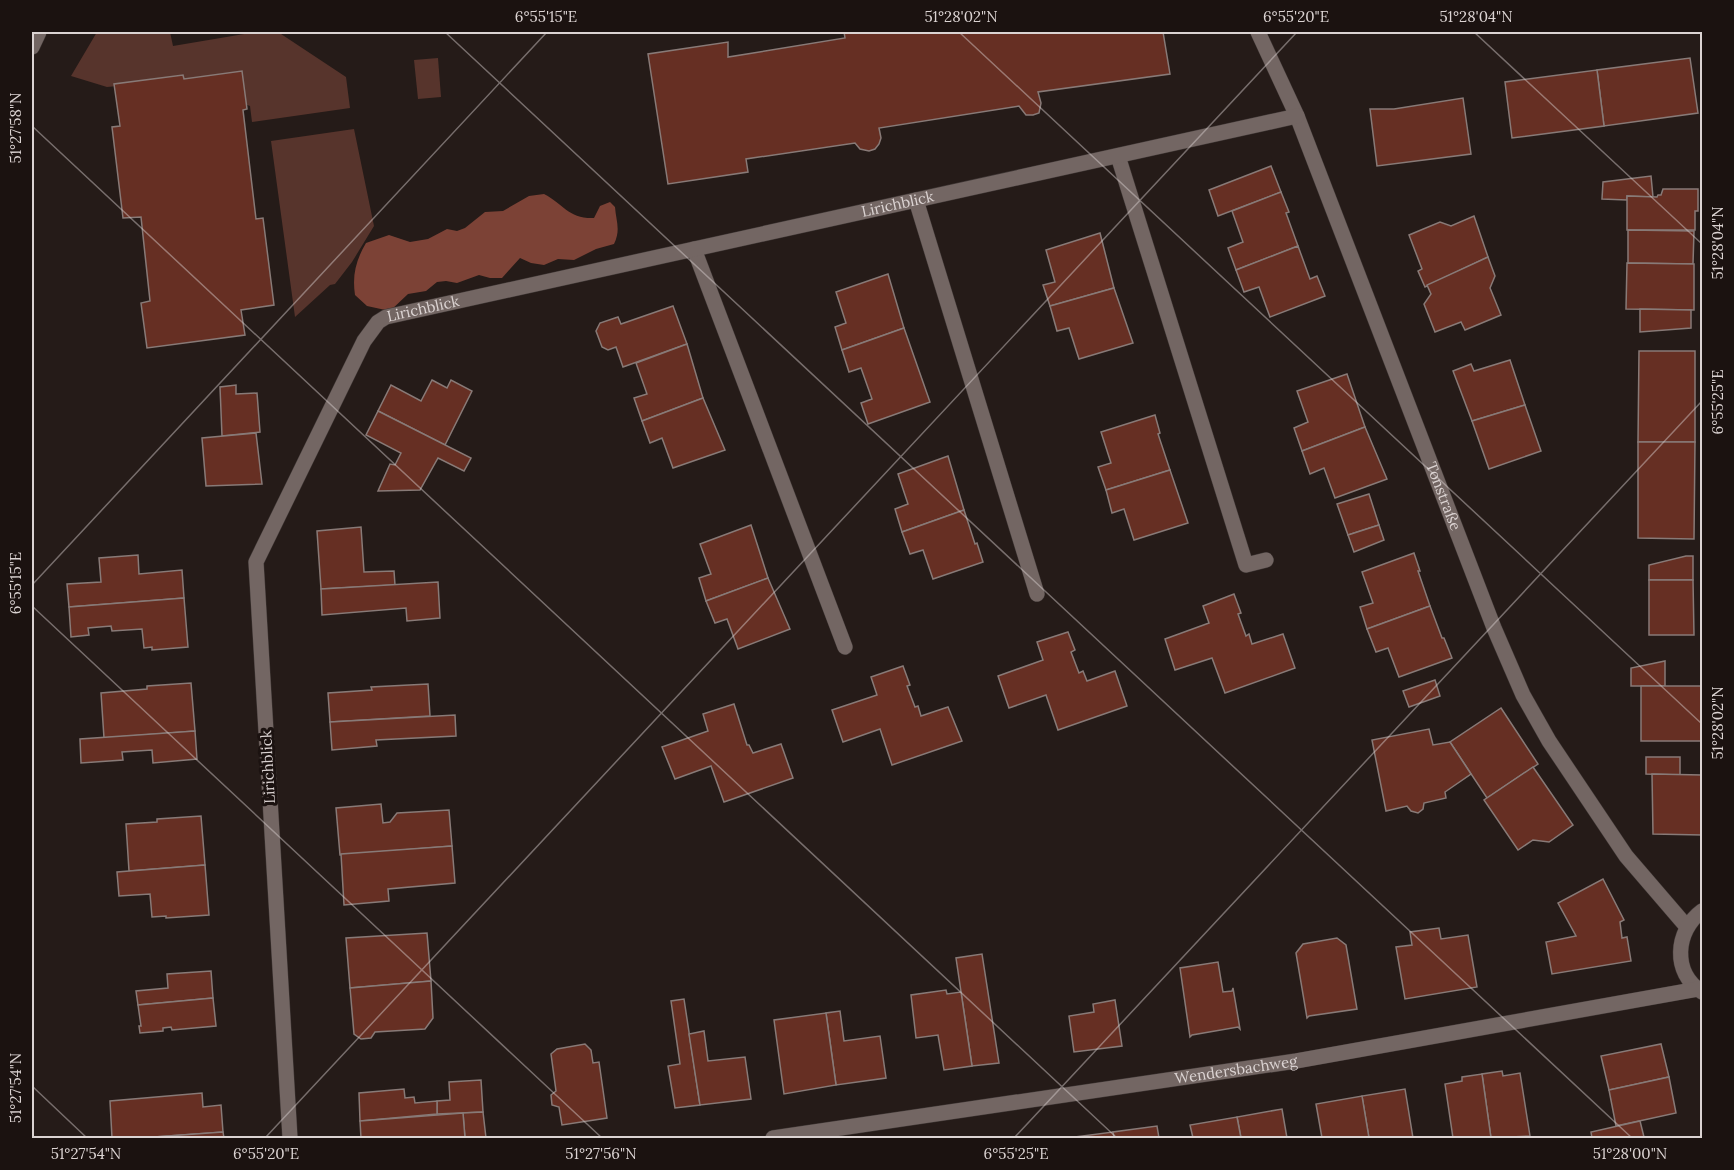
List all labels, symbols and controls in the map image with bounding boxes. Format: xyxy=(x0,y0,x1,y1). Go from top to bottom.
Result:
text: 6°55'15"E xyxy=(515,7,577,26)
text: 51°28'02"N xyxy=(924,7,998,26)
text: 6°55'20"E xyxy=(1263,7,1329,26)
text: 51°28'04"N xyxy=(1439,7,1513,26)
text: 51°27'58"N xyxy=(6,92,25,164)
street label: Lirichblick xyxy=(860,186,936,221)
text: 51°28'04"N xyxy=(1708,206,1727,280)
street label: Lirichblick xyxy=(385,291,461,326)
text: 6°55'25"E xyxy=(1708,370,1727,434)
street label: Tonstraße xyxy=(1422,459,1466,533)
text: 6°55'15"E xyxy=(6,552,25,614)
text: 51°28'02"N xyxy=(1708,686,1727,760)
street label: Lirichblick xyxy=(256,730,279,804)
street label: Wendersbachweg xyxy=(1173,1051,1299,1088)
text: 51°27'54"N xyxy=(6,1053,25,1123)
text: 51°27'54"N xyxy=(51,1144,121,1163)
text: 6°55'20"E xyxy=(233,1144,299,1163)
text: 51°27'56"N xyxy=(565,1144,637,1163)
text: 6°55'25"E xyxy=(984,1144,1048,1163)
text: 51°28'00"N xyxy=(1593,1144,1667,1163)

